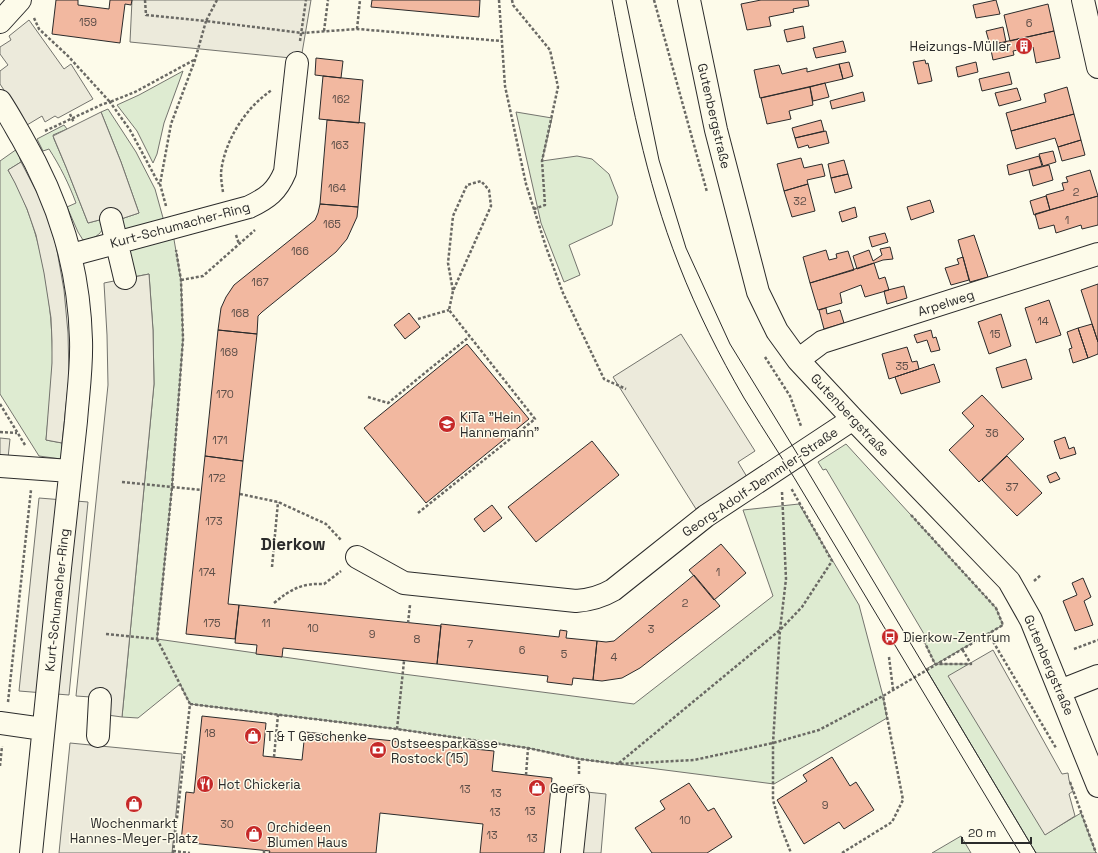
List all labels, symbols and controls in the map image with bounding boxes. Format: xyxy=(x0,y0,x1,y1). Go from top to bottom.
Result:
house number: 159 xyxy=(79,15,97,29)
house number: 6 xyxy=(1026,16,1033,30)
building icon: Heizungs-Müller xyxy=(1014,36,1034,56)
place label: Heizungs-Müller xyxy=(910,38,1011,55)
street label: Gutenbergstraße xyxy=(694,62,734,170)
house number: 162 xyxy=(332,92,350,106)
house number: 163 xyxy=(331,138,349,152)
house number: 164 xyxy=(328,181,346,195)
house number: 2 xyxy=(1073,185,1080,199)
house number: 32 xyxy=(793,194,807,208)
street label: Kurt-Schumacher-Ring xyxy=(108,198,252,252)
house number: 1 xyxy=(1065,213,1069,227)
house number: 165 xyxy=(323,217,341,231)
house number: 166 xyxy=(291,244,309,258)
house number: 167 xyxy=(251,275,269,289)
street label: Arpelweg xyxy=(915,286,977,320)
house number: 168 xyxy=(231,306,249,320)
house number: 14 xyxy=(1037,314,1049,328)
house number: 15 xyxy=(989,327,1001,341)
house number: 169 xyxy=(220,345,238,359)
house number: 35 xyxy=(895,359,909,373)
street label: Gutenbergstraße xyxy=(807,370,893,460)
house number: 170 xyxy=(216,387,234,401)
place label: KiTa "Hein Hannemann" xyxy=(460,409,539,441)
school or university icon: KiTa "Hein Hannemann" xyxy=(437,414,457,434)
street label: Georg-Adolf-Demmler-Straße xyxy=(679,423,841,541)
house number: 36 xyxy=(985,426,999,440)
house number: 171 xyxy=(212,433,228,447)
house number: 172 xyxy=(208,471,226,485)
house number: 37 xyxy=(1006,480,1018,494)
house number: 173 xyxy=(205,514,223,528)
street label: Kurt-Schumacher-Ring xyxy=(41,527,73,673)
district label: Dierkow xyxy=(260,533,326,555)
house number: 174 xyxy=(198,565,216,579)
house number: 1 xyxy=(716,565,720,579)
house number: 2 xyxy=(682,596,689,610)
street label: Gutenbergstraße xyxy=(1020,612,1078,718)
house number: 175 xyxy=(203,616,221,630)
house number: 11 xyxy=(261,616,271,630)
house number: 10 xyxy=(307,621,319,635)
house number: 3 xyxy=(648,622,655,636)
house number: 9 xyxy=(369,627,376,641)
bus stop icon: Dierkow-Zentrum xyxy=(880,627,900,647)
place label: Dierkow-Zentrum xyxy=(903,629,1011,646)
house number: 8 xyxy=(414,632,421,646)
house number: 7 xyxy=(467,637,473,651)
house number: 6 xyxy=(519,643,526,657)
house number: 5 xyxy=(561,647,568,661)
house number: 4 xyxy=(611,650,618,664)
house number: 18 xyxy=(204,726,216,740)
shop icon: T & T Geschenke xyxy=(243,726,263,746)
place label: T & T Geschenke xyxy=(266,728,367,745)
place label: Ostseesparkasse Rostock (15) xyxy=(391,735,498,767)
bank icon: Ostseesparkasse Rostock (15) xyxy=(368,740,388,760)
restaurant icon: Hot Chickeria xyxy=(195,774,215,794)
place label: Hot Chickeria xyxy=(218,776,301,793)
shop icon: Geers xyxy=(527,778,547,798)
place label: Geers xyxy=(550,780,586,797)
house number: 13 xyxy=(459,782,471,796)
house number: 13 xyxy=(490,786,502,800)
shop icon: Wochenmarkt Hannes-Meyer-Platz xyxy=(124,794,144,814)
house number: 9 xyxy=(822,798,829,812)
house number: 13 xyxy=(524,804,536,818)
house number: 13 xyxy=(489,805,501,819)
house number: 10 xyxy=(679,813,691,827)
place label: Wochenmarkt Hannes-Meyer-Platz xyxy=(70,815,198,847)
house number: 30 xyxy=(220,817,234,831)
place label: Orchideen Blumen Haus xyxy=(267,819,348,851)
scale bar xyxy=(962,819,1031,845)
shop icon: Orchideen Blumen Haus xyxy=(244,824,264,844)
text: 20 m xyxy=(968,825,996,841)
house number: 13 xyxy=(486,828,498,842)
house number: 13 xyxy=(526,831,538,845)

